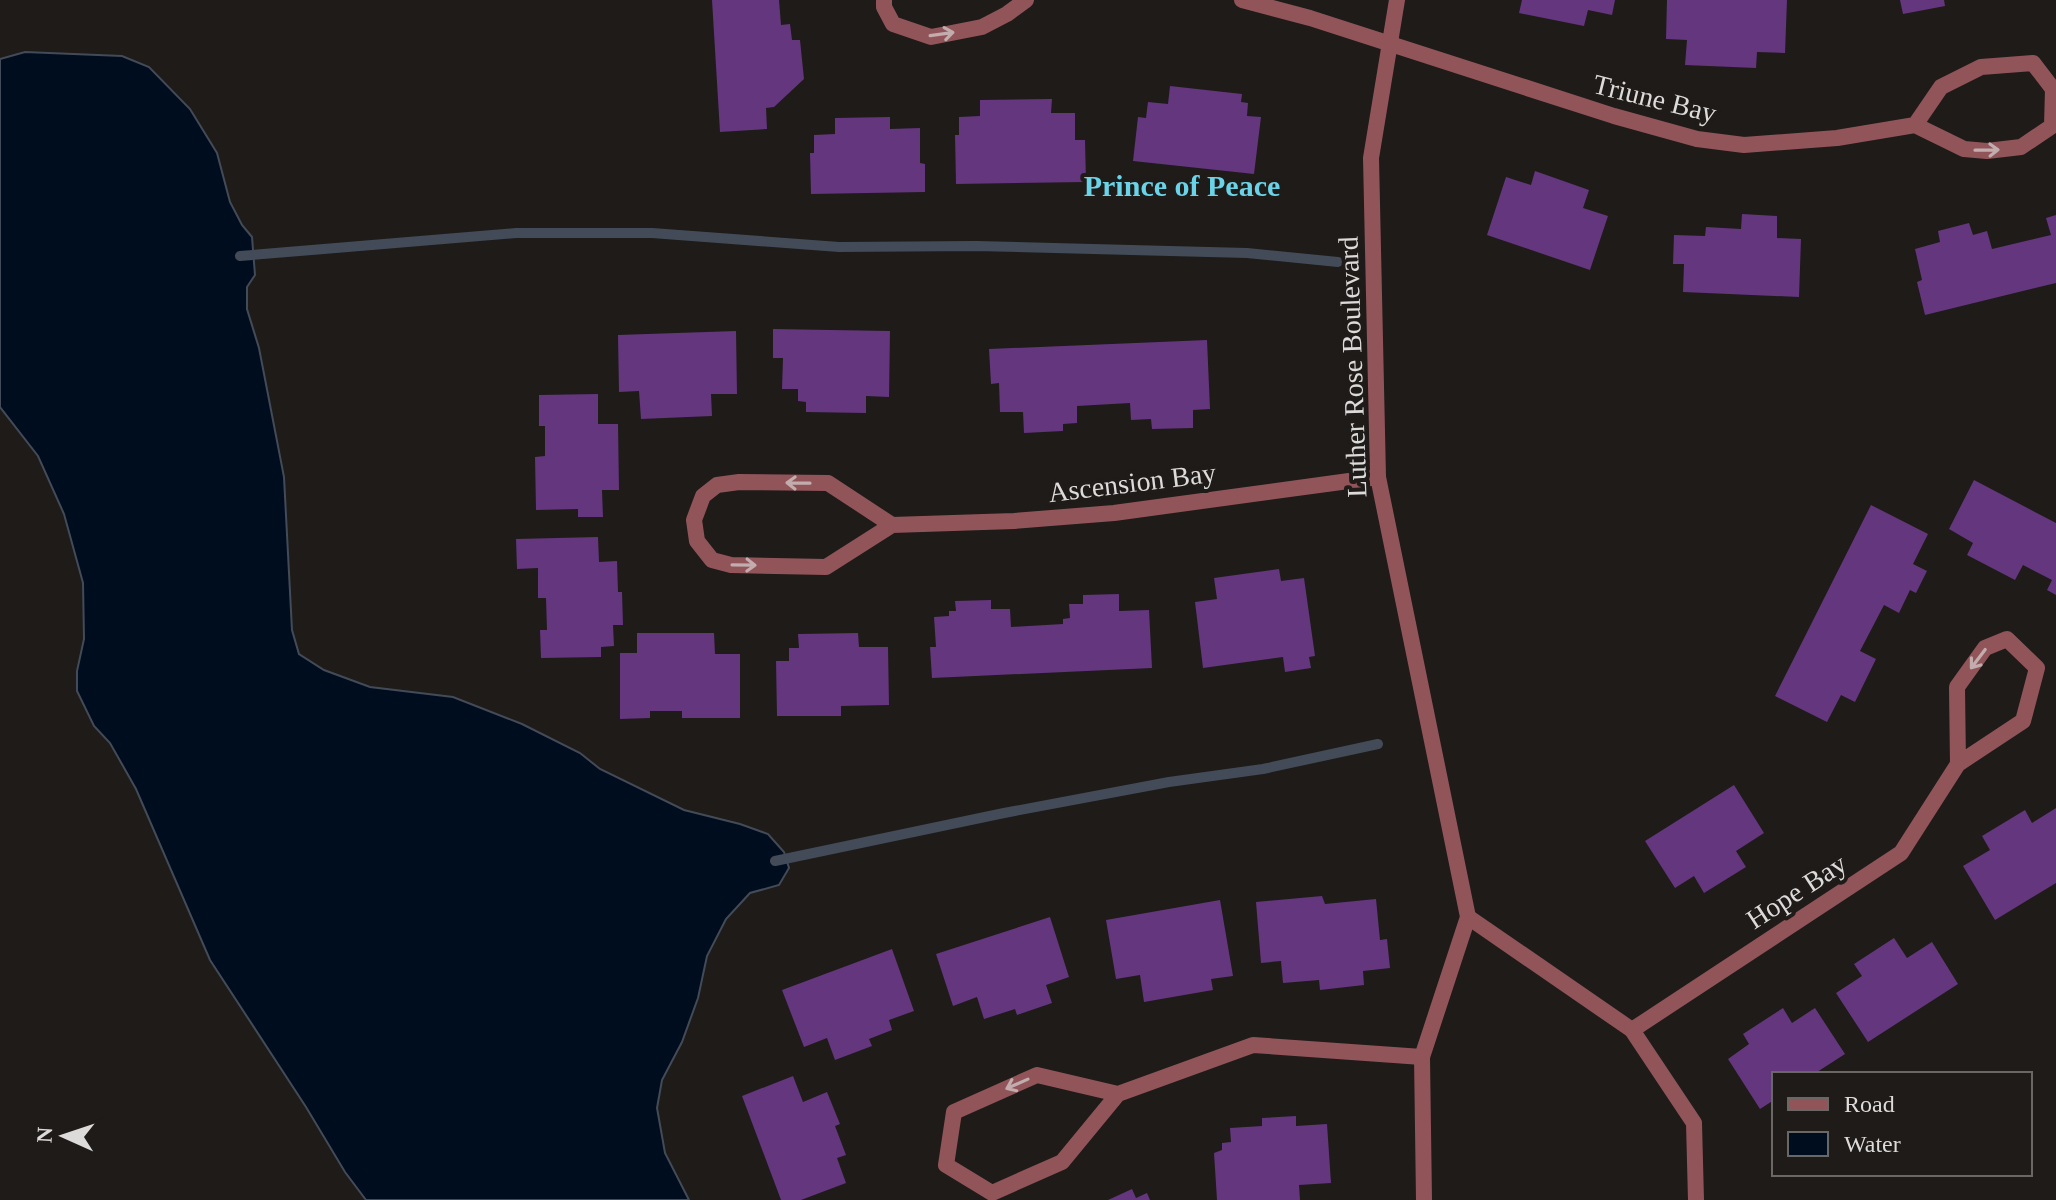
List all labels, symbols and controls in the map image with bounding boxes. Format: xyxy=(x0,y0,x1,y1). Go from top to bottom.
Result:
one-way arrow xyxy=(929,26,954,41)
street label: Triune Bay xyxy=(1590,68,1720,129)
one-way arrow xyxy=(1973,142,2000,157)
district label: Prince of Peace xyxy=(1084,169,1280,202)
street label: Luther Rose Boulevard xyxy=(1332,236,1373,498)
street label: Ascension Bay xyxy=(1046,457,1218,508)
one-way arrow xyxy=(785,475,812,490)
one-way arrow xyxy=(730,558,757,573)
one-way arrow xyxy=(1969,647,1986,669)
street label: Hope Bay xyxy=(1741,848,1852,935)
legend xyxy=(1772,1072,2032,1176)
one-way arrow xyxy=(1005,1077,1029,1092)
text: Road xyxy=(1844,1091,1895,1117)
north arrow xyxy=(24,1096,104,1176)
text: N xyxy=(32,1126,57,1144)
text: Water xyxy=(1844,1131,1901,1157)

